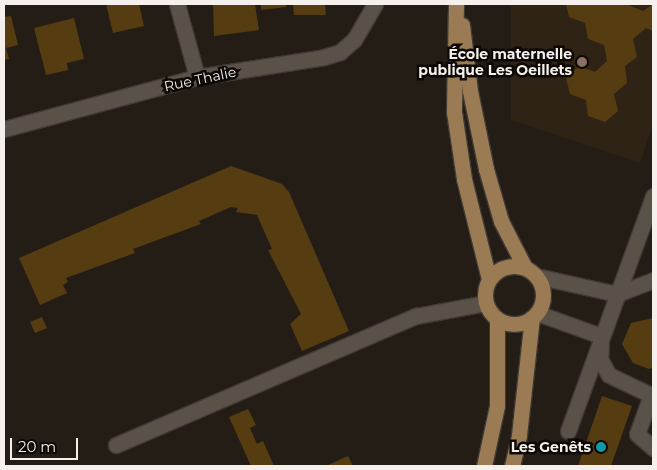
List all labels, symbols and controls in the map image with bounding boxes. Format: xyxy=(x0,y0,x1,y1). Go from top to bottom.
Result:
place label: École maternelle publique Les Oeillets xyxy=(418,46,572,78)
marker: École maternelle publique Les Oeillets xyxy=(576,56,588,68)
street label: Rue Thalie xyxy=(162,63,238,95)
scale bar xyxy=(12,428,80,460)
text: 20 m xyxy=(18,437,56,456)
place label: Les Genêts xyxy=(511,439,591,455)
marker: Les Genêts xyxy=(595,441,607,453)

